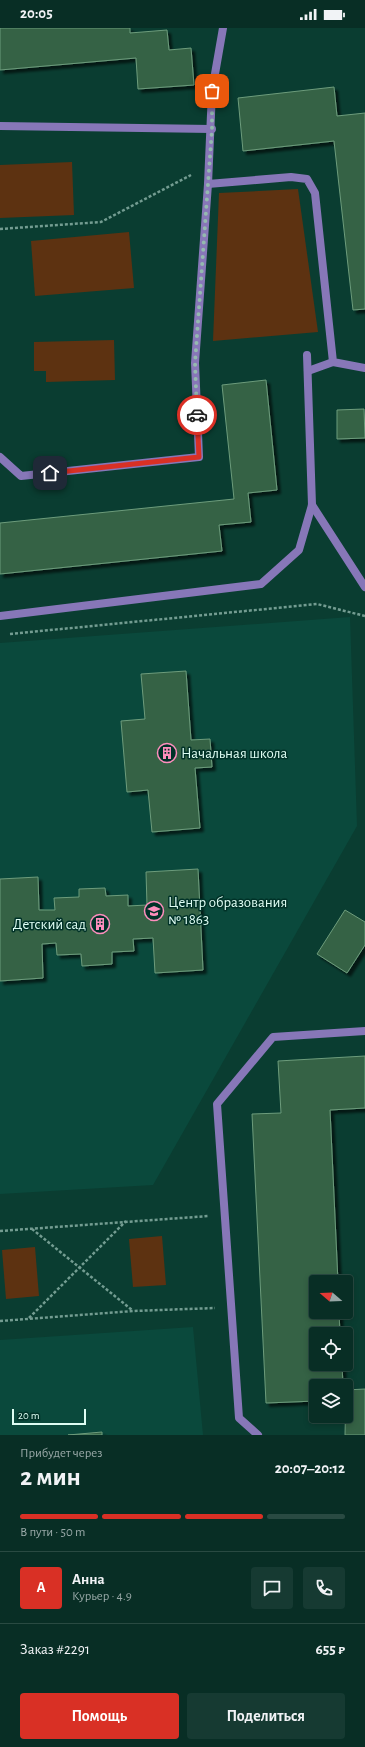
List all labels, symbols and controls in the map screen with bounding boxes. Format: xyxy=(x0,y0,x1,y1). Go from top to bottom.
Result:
text: 20:05 xyxy=(20,6,53,21)
pin xyxy=(195,74,229,108)
icon: bag xyxy=(201,80,223,102)
courier xyxy=(177,395,217,435)
icon: car xyxy=(186,404,208,426)
pin xyxy=(33,456,67,490)
icon: home xyxy=(39,462,61,484)
building icon: Начальная школа xyxy=(156,742,178,764)
place label: Начальная школа xyxy=(181,746,288,761)
place label: Центр образования № 1863 xyxy=(168,895,287,927)
school or university icon: Центр образования № 1863 xyxy=(143,900,165,922)
building icon: Детский сад xyxy=(89,913,111,935)
place label: Детский сад xyxy=(13,917,86,932)
north arrow xyxy=(309,1275,353,1319)
map controls xyxy=(309,1275,353,1423)
button: locate xyxy=(309,1327,353,1371)
button: layers xyxy=(309,1379,353,1423)
scale bar xyxy=(12,1407,86,1426)
text: 20 m xyxy=(18,1410,39,1421)
text: Прибудет через xyxy=(20,1447,102,1460)
text: 20:07–20:12 xyxy=(275,1461,345,1476)
text: 2 мин xyxy=(20,1464,81,1490)
text: В пути · 50 m xyxy=(20,1526,85,1539)
button: chat xyxy=(251,1567,293,1609)
button: phone xyxy=(303,1567,345,1609)
text: Анна xyxy=(72,1572,105,1587)
text: А xyxy=(36,1580,46,1595)
text: Курьер · 4.9 xyxy=(72,1590,132,1603)
text: Заказ #2291 xyxy=(20,1642,90,1657)
text: 655 ₽ xyxy=(316,1642,345,1657)
button: Помощь xyxy=(20,1693,179,1739)
button: Поделиться xyxy=(187,1693,345,1739)

